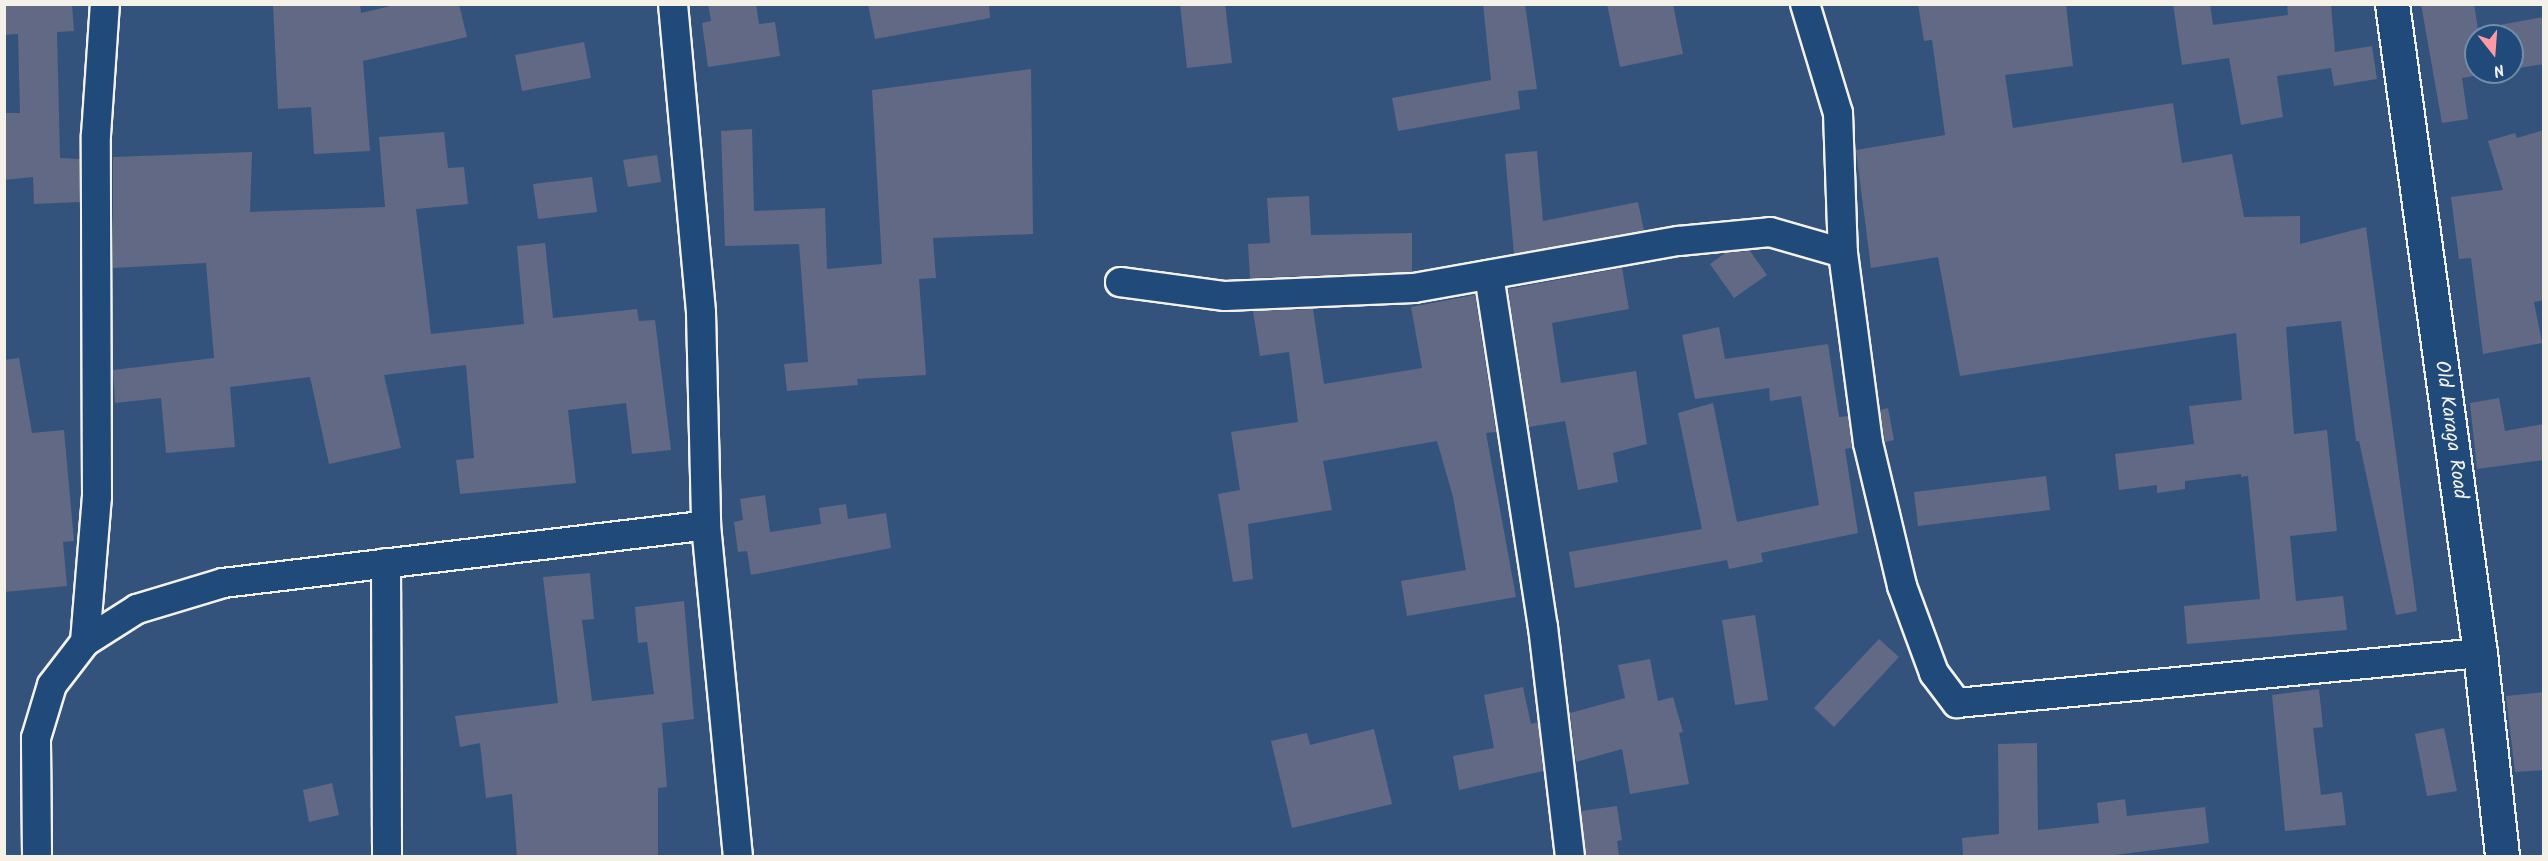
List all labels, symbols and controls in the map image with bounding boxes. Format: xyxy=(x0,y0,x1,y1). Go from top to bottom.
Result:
north arrow xyxy=(2464,24,2524,84)
text: N xyxy=(2490,56,2507,83)
street label: Old Karaga Road xyxy=(2428,359,2472,501)

